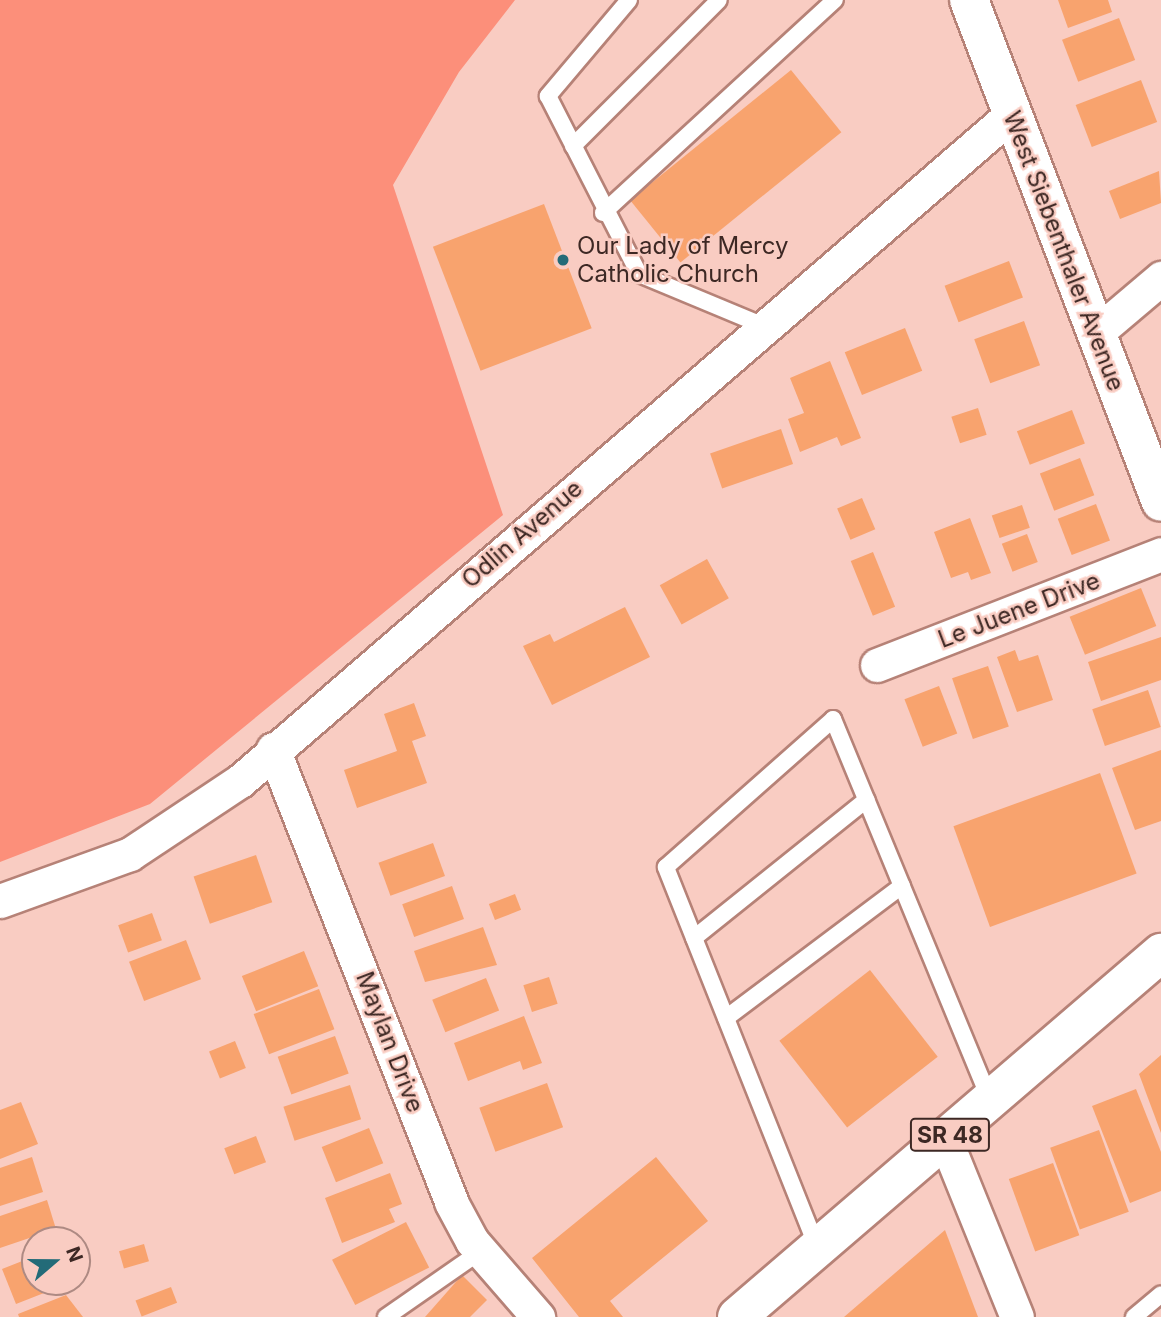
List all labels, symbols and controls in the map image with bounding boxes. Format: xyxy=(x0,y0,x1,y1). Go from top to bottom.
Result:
street label: West Siebenthaler Avenue xyxy=(997,107,1131,395)
place label: Our Lady of Mercy Catholic Church xyxy=(577,232,788,288)
marker: Our Lady of Mercy Catholic Church xyxy=(555,252,571,268)
street label: Odlin Avenue xyxy=(456,474,588,594)
street label: Le Juene Drive xyxy=(934,566,1104,654)
street label: Maylan Drive xyxy=(350,968,430,1116)
road number: SR 48 xyxy=(910,1116,990,1154)
north arrow xyxy=(21,1226,91,1296)
text: N xyxy=(61,1244,88,1265)

